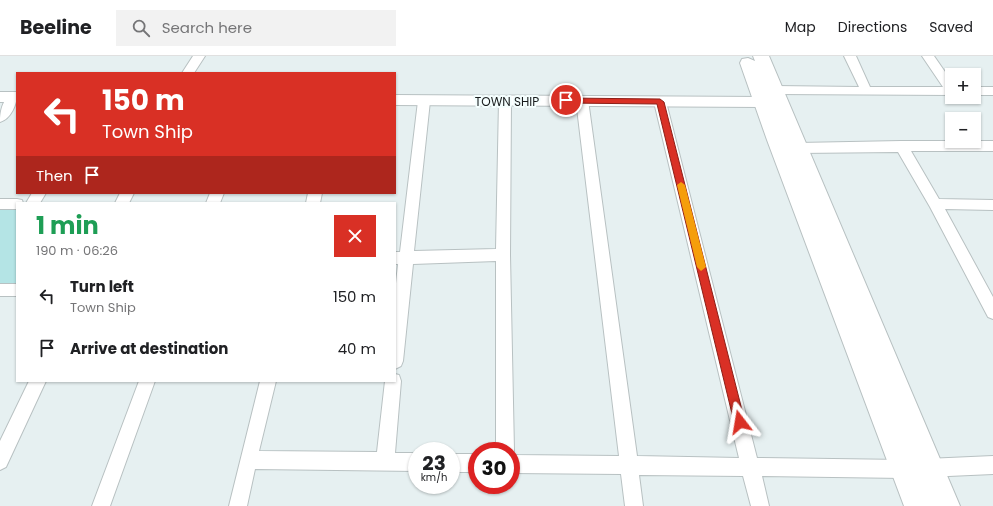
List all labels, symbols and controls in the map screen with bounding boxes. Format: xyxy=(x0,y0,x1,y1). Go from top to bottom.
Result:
search box xyxy=(116,10,396,46)
text: Beeline xyxy=(20,14,92,41)
icon: search xyxy=(130,17,152,39)
text: Search here xyxy=(162,17,252,38)
text: Map xyxy=(785,17,816,37)
text: Directions xyxy=(838,17,907,37)
text: Saved xyxy=(929,17,973,37)
map controls xyxy=(945,68,981,148)
button: + xyxy=(945,68,981,104)
text: 150 m xyxy=(102,81,185,120)
pin xyxy=(549,83,583,117)
icon: left xyxy=(36,88,88,140)
icon: arrive xyxy=(555,89,577,111)
street label: TOWN SHIP xyxy=(475,93,539,110)
button: − xyxy=(945,112,981,148)
text: Town Ship xyxy=(102,119,193,144)
icon: arrive xyxy=(81,164,103,186)
text: Then xyxy=(36,165,73,186)
text: 1 min xyxy=(36,209,99,242)
button: close xyxy=(334,215,376,257)
text: 190 m · 06:26 xyxy=(36,241,118,260)
text: Turn left xyxy=(70,276,134,297)
icon: left xyxy=(36,285,58,307)
text: 150 m xyxy=(333,286,376,307)
text: Town Ship xyxy=(70,298,136,317)
icon: arrive xyxy=(36,337,58,359)
text: Arrive at destination xyxy=(70,338,228,359)
text: 40 m xyxy=(338,338,376,359)
position arrow xyxy=(719,401,761,443)
speed limit sign: 30 xyxy=(468,442,520,494)
text: 23 xyxy=(422,449,446,477)
text: km/h xyxy=(421,470,447,485)

